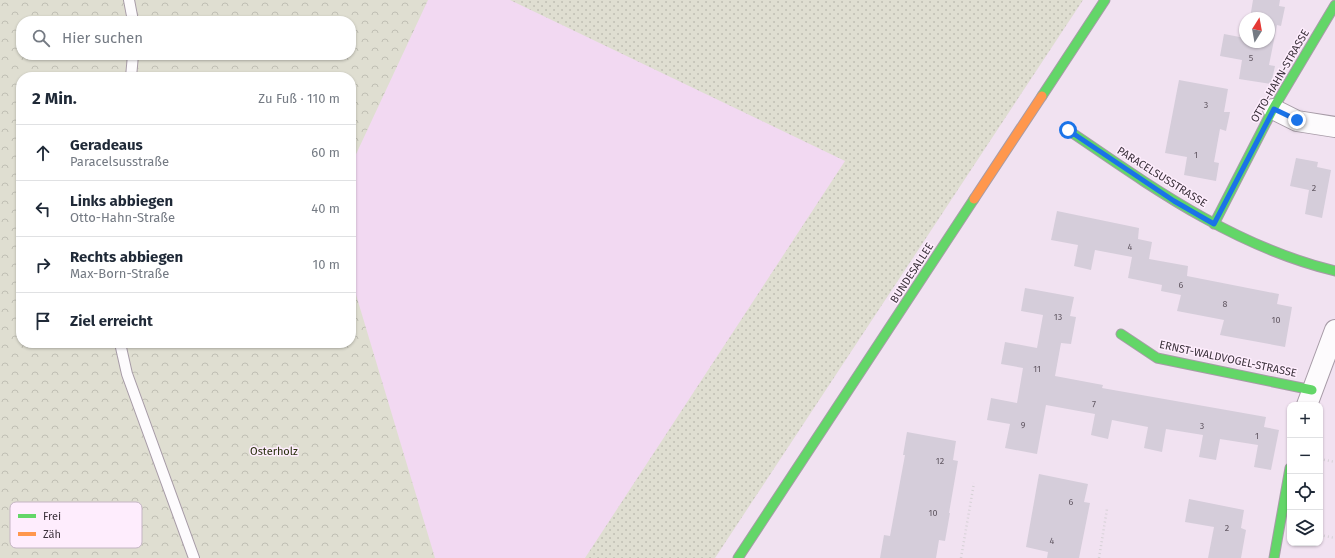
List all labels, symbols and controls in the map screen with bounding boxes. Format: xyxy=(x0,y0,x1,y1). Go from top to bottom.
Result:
north arrow xyxy=(1239,12,1275,48)
search box xyxy=(16,16,356,60)
icon: search xyxy=(30,27,52,49)
street label: OTTO-HAHN-STRASSE xyxy=(1248,27,1312,125)
text: Hier suchen xyxy=(62,29,143,47)
house number: 5 xyxy=(1249,53,1254,63)
text: 2 Min. xyxy=(32,88,77,109)
text: Zu Fuß · 110 m xyxy=(258,91,340,106)
house number: 3 xyxy=(1204,100,1208,110)
route end xyxy=(1288,111,1306,129)
route start xyxy=(1059,121,1077,139)
text: Geradeaus xyxy=(70,136,143,154)
icon: ahead xyxy=(32,142,54,164)
street label: PARACELSUSSTRASSE xyxy=(1115,144,1209,210)
text: 60 m xyxy=(311,145,340,160)
house number: 1 xyxy=(1194,150,1198,160)
text: Paracelsusstraße xyxy=(70,154,169,169)
house number: 2 xyxy=(1312,183,1316,193)
text: Links abbiegen xyxy=(70,192,173,210)
icon: left xyxy=(32,198,54,220)
text: 40 m xyxy=(311,201,340,216)
text: Otto-Hahn-Straße xyxy=(70,210,175,225)
street label: BUNDESALLEE xyxy=(888,240,936,306)
house number: 4 xyxy=(1128,242,1133,252)
text: Rechts abbiegen xyxy=(70,248,183,266)
icon: right xyxy=(32,254,54,276)
text: 10 m xyxy=(313,257,340,272)
text: Max-Born-Straße xyxy=(70,266,169,281)
house number: 6 xyxy=(1179,280,1184,290)
house number: 8 xyxy=(1223,299,1228,309)
icon: arrive xyxy=(32,310,54,332)
text: Ziel erreicht xyxy=(70,312,153,330)
house number: 13 xyxy=(1054,312,1062,322)
house number: 10 xyxy=(1272,315,1280,325)
street label: ERNST-WALDVOGEL-STRASSE xyxy=(1158,338,1298,380)
house number: 11 xyxy=(1033,364,1041,374)
house number: 7 xyxy=(1092,399,1096,409)
map controls xyxy=(1287,402,1323,546)
button: + xyxy=(1287,402,1323,438)
house number: 9 xyxy=(1021,420,1026,430)
house number: 3 xyxy=(1200,421,1204,431)
house number: 1 xyxy=(1255,431,1259,441)
button: − xyxy=(1287,438,1323,474)
park label: Osterholz xyxy=(250,445,298,458)
house number: 12 xyxy=(936,456,944,466)
button: locate xyxy=(1287,474,1323,510)
house number: 6 xyxy=(1069,497,1074,507)
legend xyxy=(10,502,142,548)
house number: 10 xyxy=(929,508,937,518)
text: Frei xyxy=(43,510,61,523)
button: layers xyxy=(1287,510,1323,546)
house number: 2 xyxy=(1225,523,1229,533)
text: Zäh xyxy=(43,528,61,541)
house number: 4 xyxy=(1050,536,1055,546)

